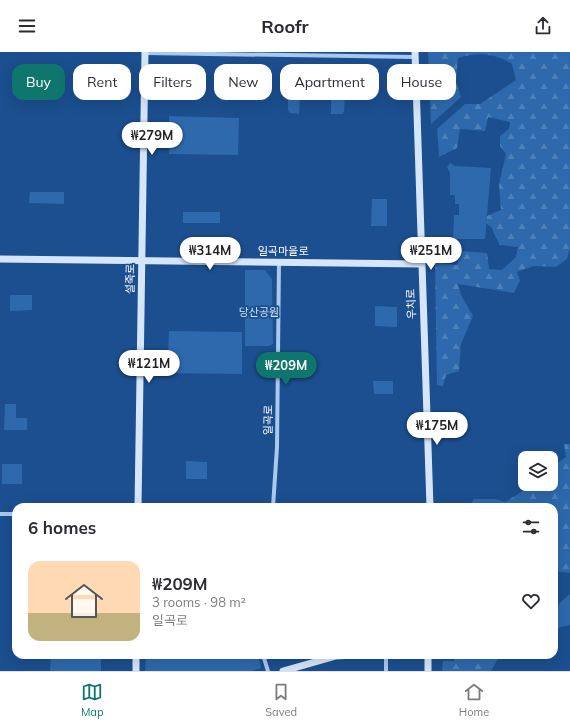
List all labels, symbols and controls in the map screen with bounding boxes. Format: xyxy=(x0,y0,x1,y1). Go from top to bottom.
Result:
icon: menu xyxy=(16,15,38,37)
text: Roofr xyxy=(261,15,309,38)
icon: share xyxy=(532,15,554,37)
chip: Buy xyxy=(12,64,65,100)
chip: Rent xyxy=(73,64,131,100)
chip: Filters xyxy=(139,64,206,100)
chip: New xyxy=(214,64,272,100)
chip: Apartment xyxy=(280,64,379,100)
chip: House xyxy=(387,64,456,100)
pin: ₩279M xyxy=(124,122,180,156)
text: ₩279M xyxy=(131,127,173,143)
pin: ₩314M xyxy=(182,237,238,271)
pin: ₩251M xyxy=(403,237,459,271)
text: ₩314M xyxy=(189,242,231,258)
text: ₩251M xyxy=(410,242,452,258)
street label: 일곡마을로 xyxy=(258,244,308,258)
street label: 설죽로 xyxy=(123,264,137,294)
street label: 우치로 xyxy=(403,289,419,319)
park label: 당산공원 xyxy=(239,305,279,319)
pin: ₩121M xyxy=(121,350,177,384)
pin: ₩209M xyxy=(258,352,314,386)
text: ₩121M xyxy=(128,355,170,371)
text: ₩209M xyxy=(265,357,307,373)
street label: 일곡로 xyxy=(261,405,275,435)
pin: ₩175M xyxy=(409,412,465,446)
text: ₩175M xyxy=(416,417,458,433)
map controls xyxy=(518,451,558,491)
button: layers xyxy=(518,451,558,491)
icon: filters xyxy=(520,516,542,538)
text: 6 homes xyxy=(28,517,96,538)
text: ₩209M xyxy=(152,573,208,594)
icon: home xyxy=(60,577,108,625)
icon: heart xyxy=(520,590,542,612)
text: 3 rooms · 98 m² xyxy=(152,594,246,610)
text: 일곡로 xyxy=(152,612,188,628)
tab: Map xyxy=(81,681,104,719)
tab: Saved xyxy=(265,681,297,719)
tab: Home xyxy=(459,681,489,719)

